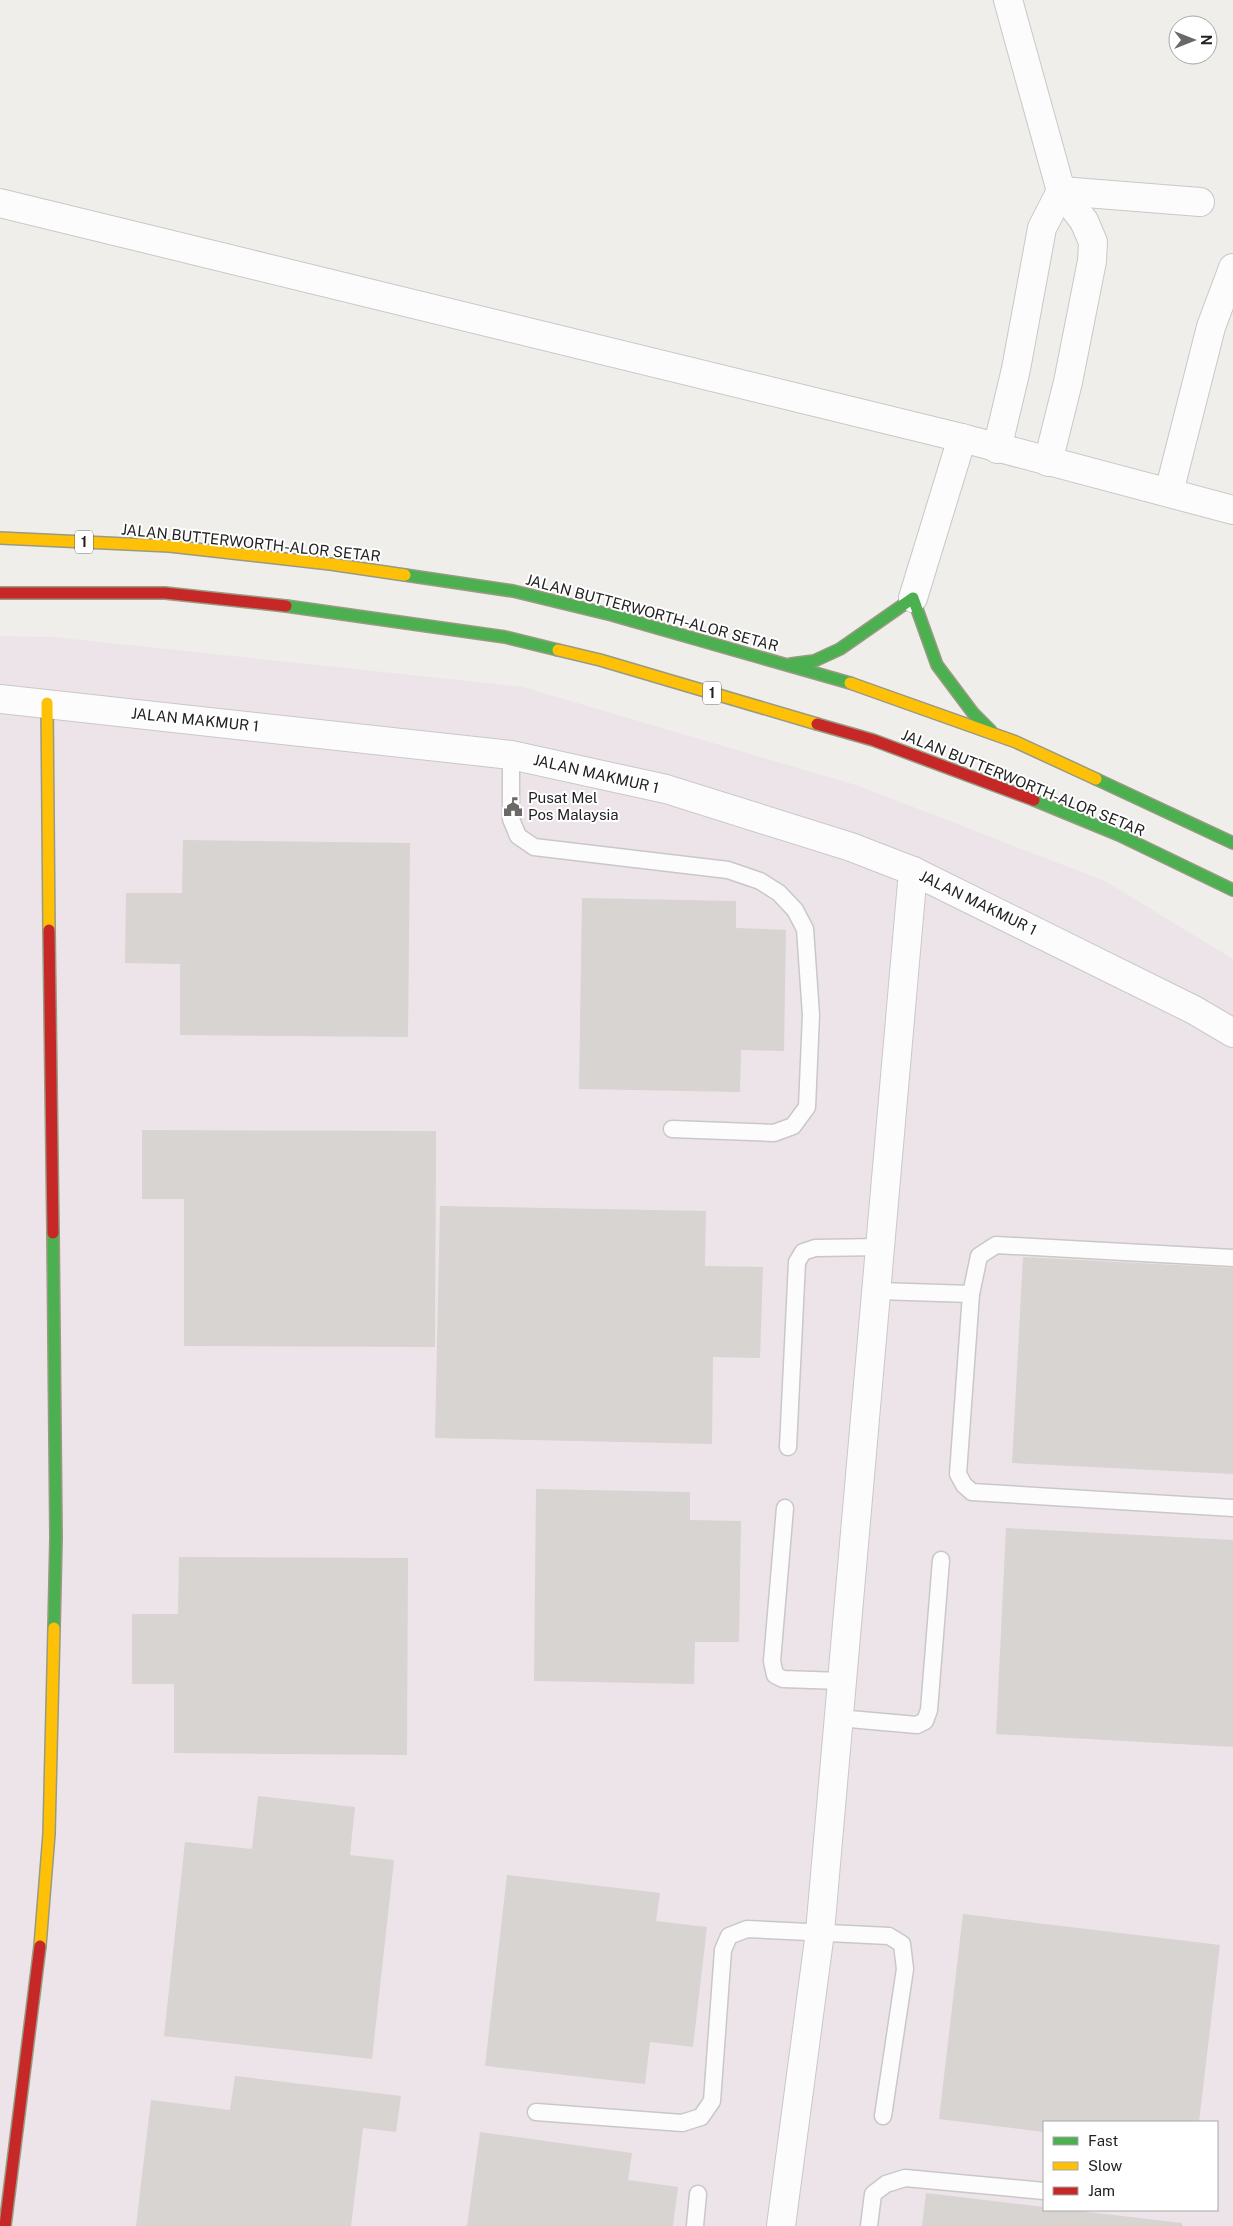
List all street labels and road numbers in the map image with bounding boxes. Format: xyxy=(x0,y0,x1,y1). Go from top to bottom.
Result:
street label: JALAN BUTTERWORTH-ALOR SETAR xyxy=(120,520,382,565)
road number: 1 xyxy=(75,530,93,554)
street label: JALAN BUTTERWORTH-ALOR SETAR xyxy=(524,571,780,654)
road number: 1 xyxy=(703,681,721,704)
street label: JALAN MAKMUR 1 xyxy=(130,704,260,735)
street label: JALAN BUTTERWORTH-ALOR SETAR xyxy=(899,726,1147,839)
street label: JALAN MAKMUR 1 xyxy=(532,751,660,796)
street label: JALAN MAKMUR 1 xyxy=(917,867,1040,938)

